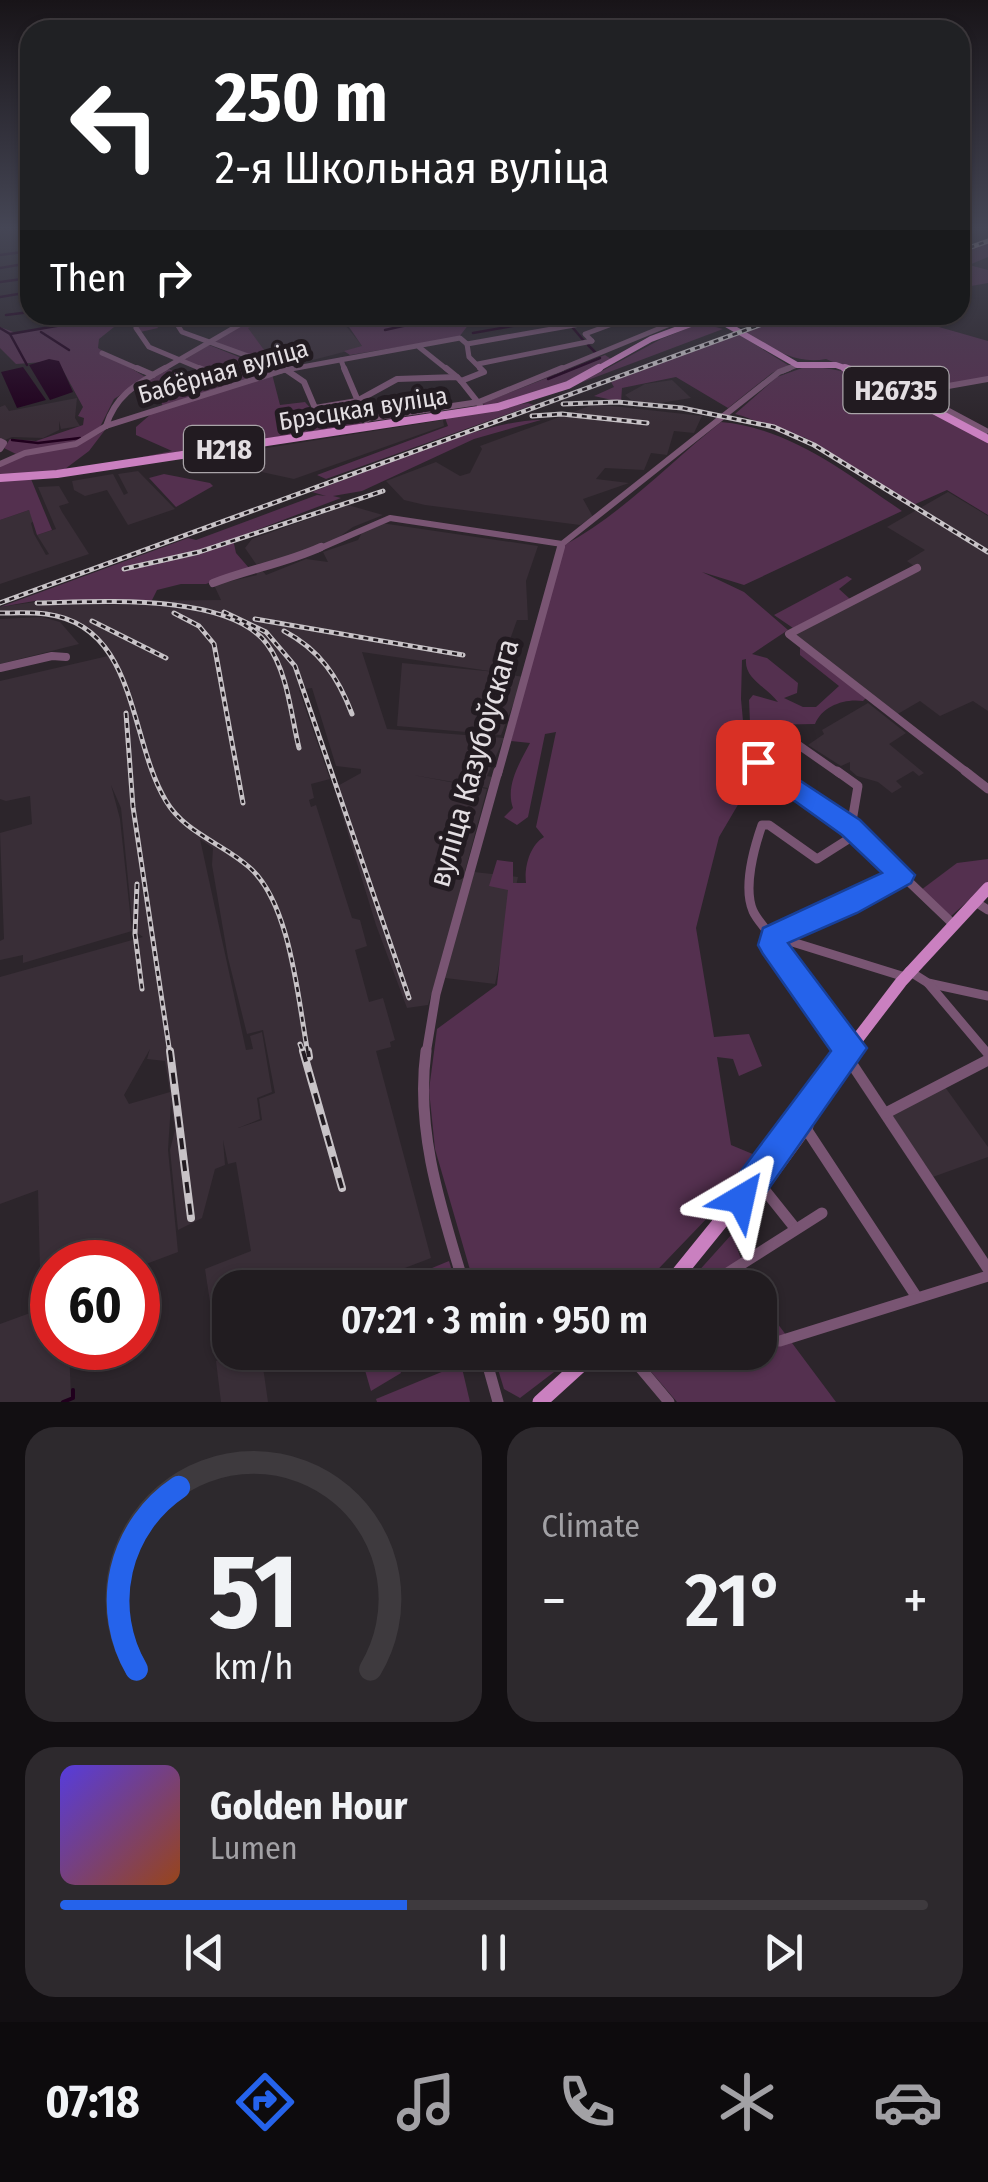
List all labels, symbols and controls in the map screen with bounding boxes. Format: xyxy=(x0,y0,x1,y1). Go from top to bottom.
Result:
text: 250 m xyxy=(215,56,388,140)
icon: left xyxy=(50,60,180,190)
text: 2-я Школьная вуліца xyxy=(215,141,610,195)
icon: right xyxy=(146,250,201,305)
text: Then xyxy=(50,255,126,301)
street label: Бабёрная вуліца xyxy=(135,333,312,411)
road number: Н26735 xyxy=(844,367,948,413)
street label: Брэсцкая вуліца xyxy=(277,381,450,437)
road number: Н218 xyxy=(184,426,264,472)
street label: вуліца Казубоўскага xyxy=(421,635,527,891)
pin xyxy=(716,720,801,805)
icon: arrive xyxy=(731,735,786,790)
position arrow xyxy=(689,1147,793,1251)
speed limit sign: 60 xyxy=(30,1240,160,1370)
text: 07:21 · 3 min · 950 m xyxy=(341,1297,648,1343)
text: Climate xyxy=(542,1507,640,1545)
text: 51 xyxy=(209,1530,298,1655)
text: 21° xyxy=(685,1556,784,1646)
text: − xyxy=(542,1568,566,1634)
text: + xyxy=(903,1568,928,1634)
text: km/h xyxy=(213,1646,293,1688)
text: Golden Hour xyxy=(210,1783,408,1829)
text: Lumen xyxy=(210,1829,298,1867)
icon: previous xyxy=(177,1925,232,1980)
icon: pause xyxy=(466,1925,521,1980)
icon: next xyxy=(756,1925,811,1980)
icon: directions xyxy=(230,2067,300,2137)
icon: music xyxy=(391,2067,461,2137)
icon: phone xyxy=(552,2067,622,2137)
icon: climate xyxy=(712,2067,782,2137)
icon: car xyxy=(873,2067,943,2137)
text: 07:18 xyxy=(45,2075,140,2129)

